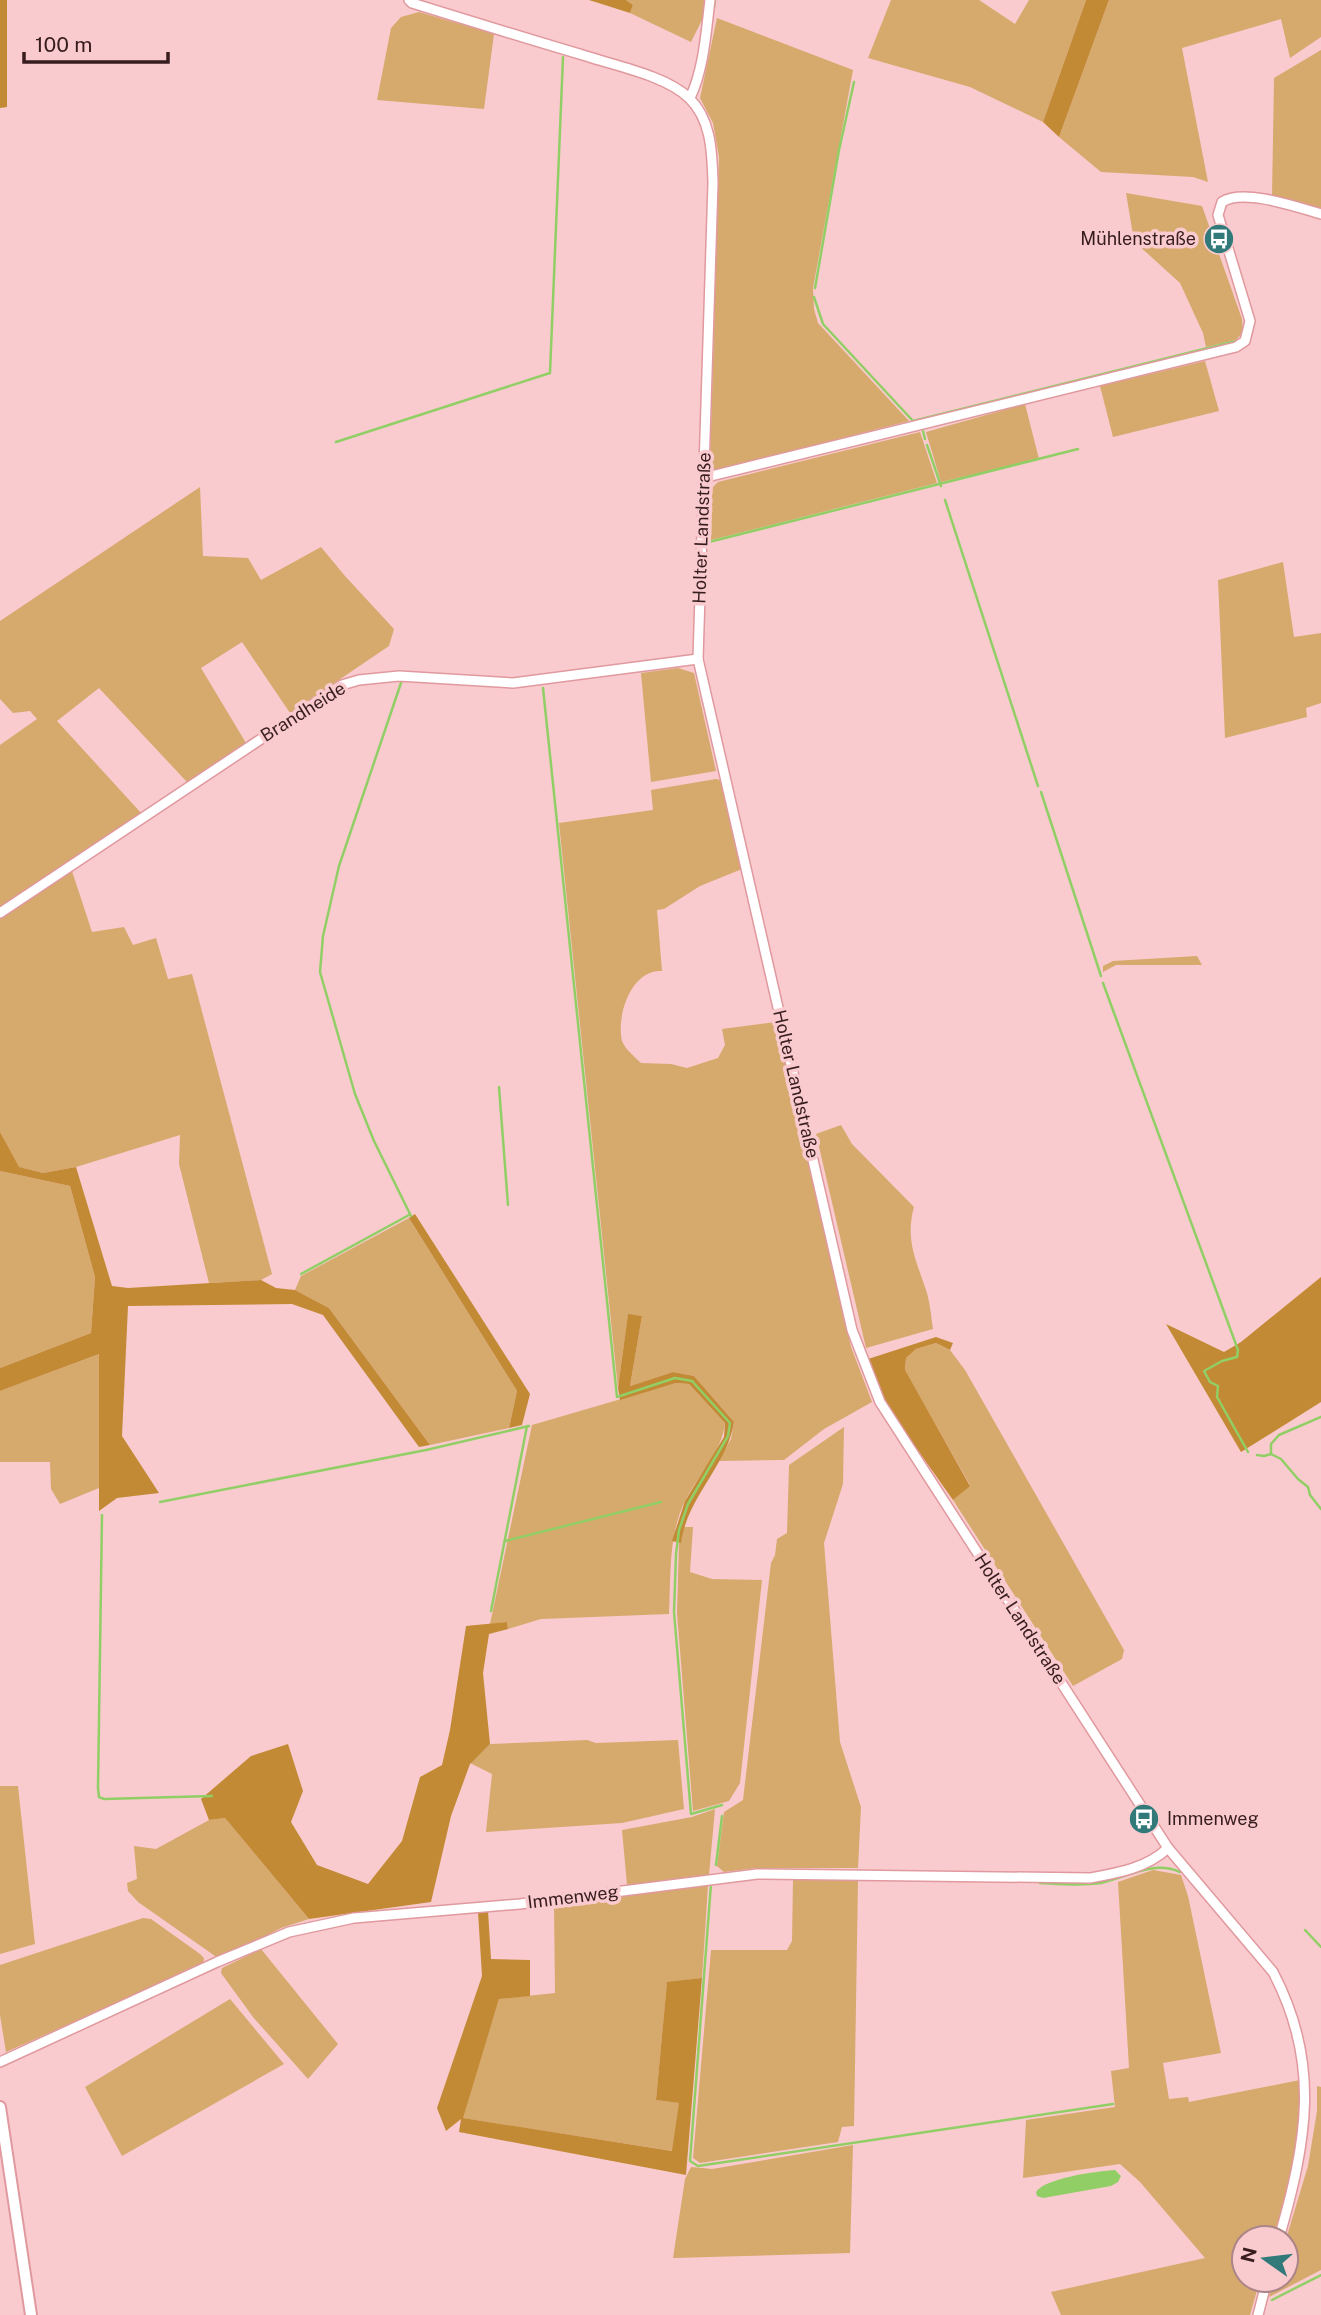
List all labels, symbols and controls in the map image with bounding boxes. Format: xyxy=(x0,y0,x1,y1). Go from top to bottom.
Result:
scale bar xyxy=(24,21,168,65)
text: 100 m xyxy=(35,32,92,57)
bus stop icon: Mühlenstraße xyxy=(1202,222,1236,256)
place label: Mühlenstraße xyxy=(1080,228,1196,249)
street label: Holter Landstraße xyxy=(688,452,715,604)
street label: Brandheide xyxy=(256,677,349,746)
street label: Holter Landstraße xyxy=(769,1008,824,1160)
street label: Holter Landstraße xyxy=(970,1549,1070,1688)
bus stop icon: Immenweg xyxy=(1127,1802,1161,1836)
place label: Immenweg xyxy=(1167,1808,1259,1829)
street label: Immenweg xyxy=(526,1880,620,1913)
north arrow xyxy=(1230,2224,1300,2294)
text: N xyxy=(1236,2245,1261,2265)

